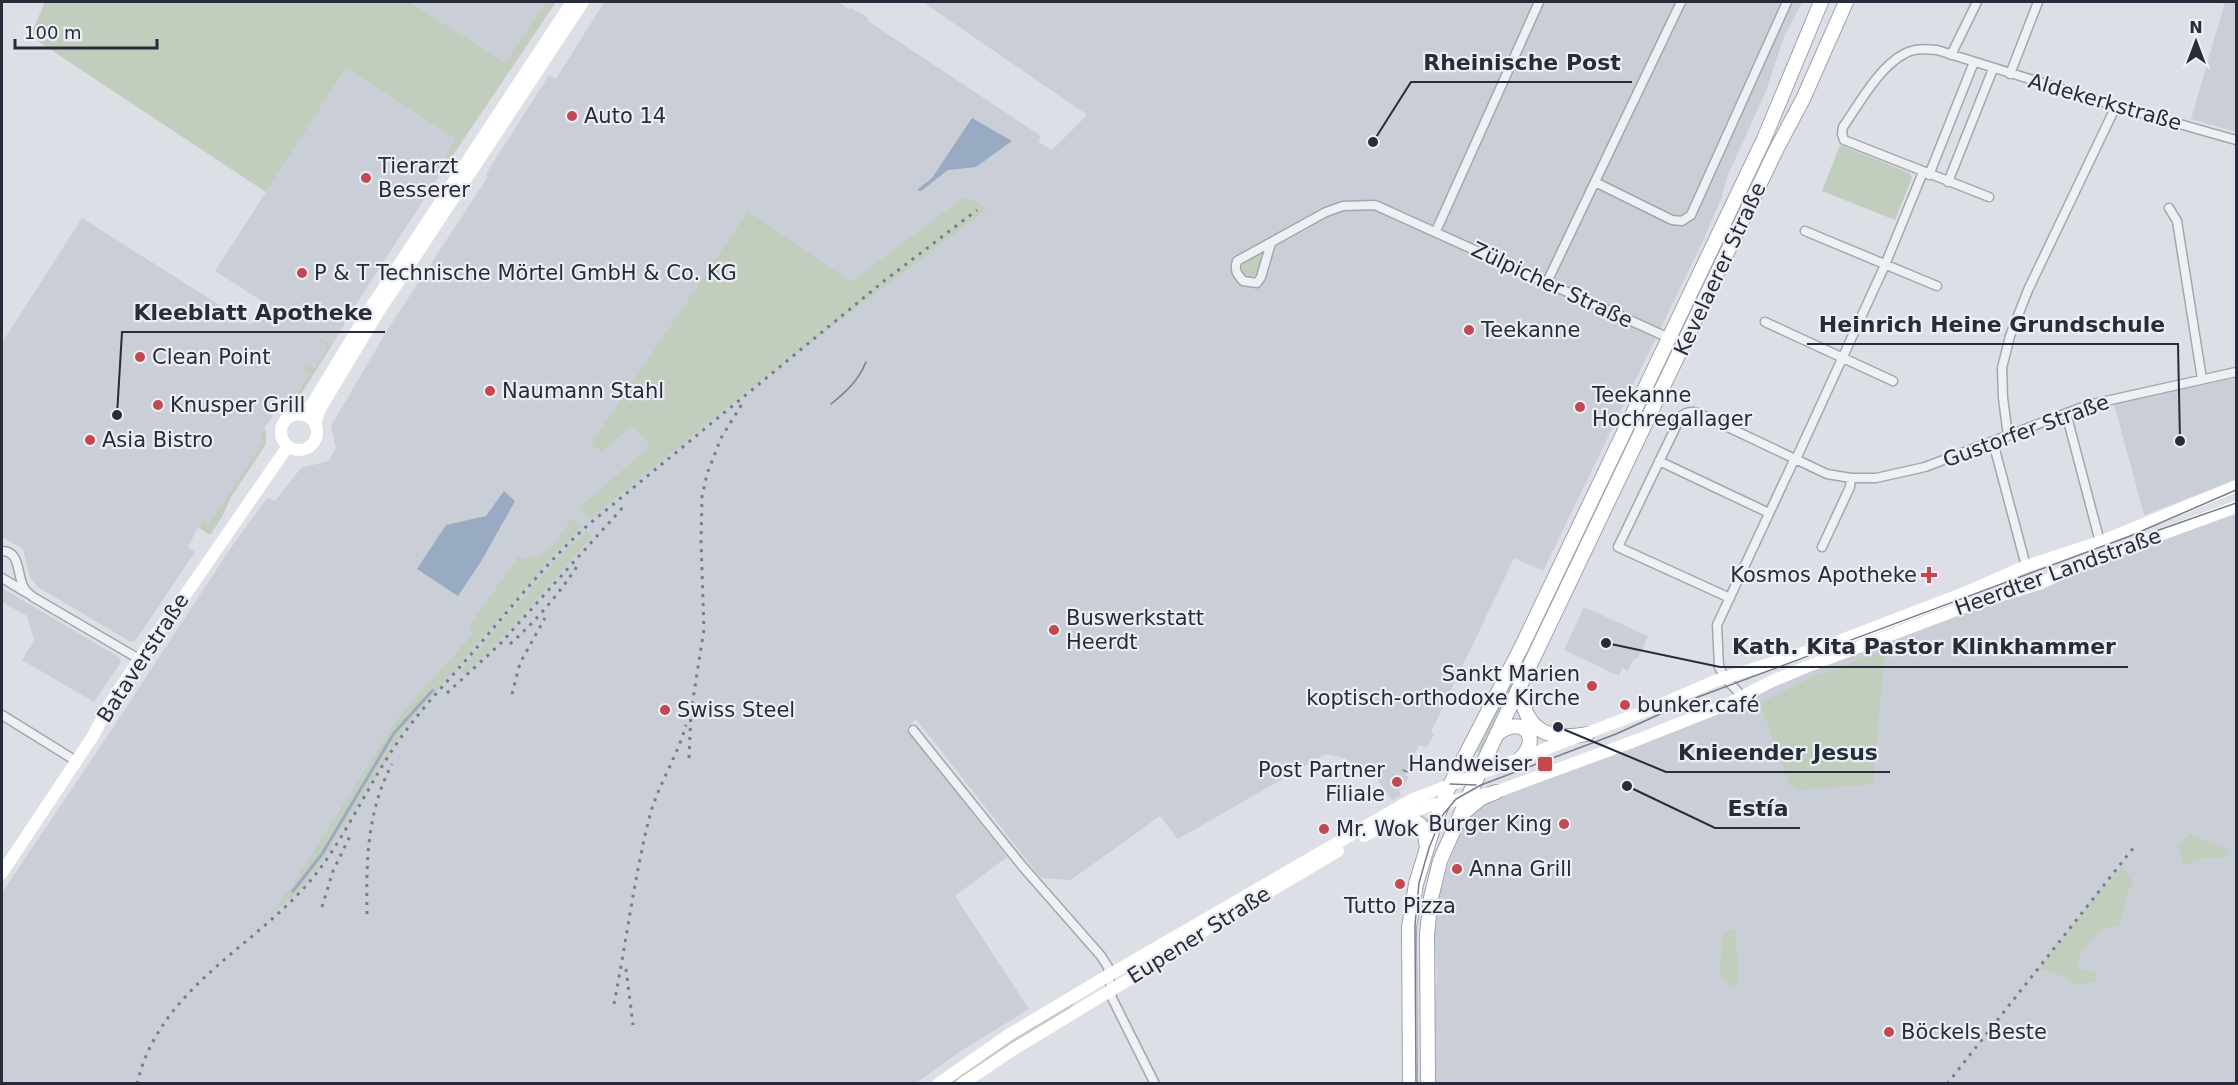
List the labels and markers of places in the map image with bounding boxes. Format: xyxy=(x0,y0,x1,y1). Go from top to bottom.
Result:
callout: Rheinische Post xyxy=(1411,42,1632,82)
place label: Auto 14 xyxy=(584,104,666,128)
marker: Auto 14 xyxy=(565,109,579,123)
place label: Tierarzt Besserer xyxy=(377,154,470,202)
marker: Tierarzt Besserer xyxy=(359,171,373,185)
place label: P & T Technische Mörtel GmbH & Co. KG xyxy=(314,261,737,285)
marker: P & T Technische Mörtel GmbH & Co. KG xyxy=(295,266,309,280)
callout: Kleeblatt Apotheke xyxy=(122,292,385,332)
callout: Heinrich Heine Grundschule xyxy=(1807,304,2178,344)
place label: Teekanne xyxy=(1480,318,1580,342)
marker: Teekanne xyxy=(1462,323,1476,337)
place label: Clean Point xyxy=(152,345,270,369)
marker: Clean Point xyxy=(133,350,147,364)
place label: Naumann Stahl xyxy=(502,379,664,403)
place label: Teekanne Hochregallager xyxy=(1591,383,1753,431)
marker: Naumann Stahl xyxy=(483,384,497,398)
place label: Knusper Grill xyxy=(170,393,305,417)
marker: Knusper Grill xyxy=(151,398,165,412)
marker: Teekanne Hochregallager xyxy=(1573,400,1587,414)
place label: Asia Bistro xyxy=(102,428,213,452)
marker: Asia Bistro xyxy=(83,433,97,447)
place label: Kosmos Apotheke xyxy=(1730,563,1917,587)
marker: Kosmos Apotheke xyxy=(1922,568,1936,582)
place label: Buswerkstatt Heerdt xyxy=(1066,606,1204,654)
marker: Buswerkstatt Heerdt xyxy=(1047,623,1061,637)
callout: Kath. Kita Pastor Klinkhammer xyxy=(1720,627,2128,667)
place label: Sankt Marien koptisch-orthodoxe Kirche xyxy=(1306,662,1580,710)
marker: Sankt Marien koptisch-orthodoxe Kirche xyxy=(1585,679,1599,693)
place label: bunker.café xyxy=(1637,693,1759,717)
place label: Swiss Steel xyxy=(677,698,795,722)
marker: bunker.café xyxy=(1618,698,1632,712)
marker: Swiss Steel xyxy=(658,703,672,717)
callout: Knieender Jesus xyxy=(1666,732,1890,772)
place label: Handweiser xyxy=(1408,752,1532,776)
marker: Handweiser xyxy=(1536,755,1554,773)
place label: Post Partner Filiale xyxy=(1258,758,1385,806)
marker: Post Partner Filiale xyxy=(1390,775,1404,789)
callout: Estía xyxy=(1715,788,1800,828)
place label: Burger King xyxy=(1428,812,1552,836)
place label: Mr. Wok xyxy=(1336,817,1420,841)
marker: Burger King xyxy=(1557,817,1571,831)
marker: Mr. Wok xyxy=(1317,822,1331,836)
place label: Anna Grill xyxy=(1469,857,1572,881)
marker: Anna Grill xyxy=(1450,862,1464,876)
marker: Tutto Pizza xyxy=(1393,877,1407,891)
place label: Tutto Pizza xyxy=(1343,894,1456,918)
place label: Böckels Beste xyxy=(1901,1020,2047,1044)
marker: Böckels Beste xyxy=(1882,1025,1896,1039)

